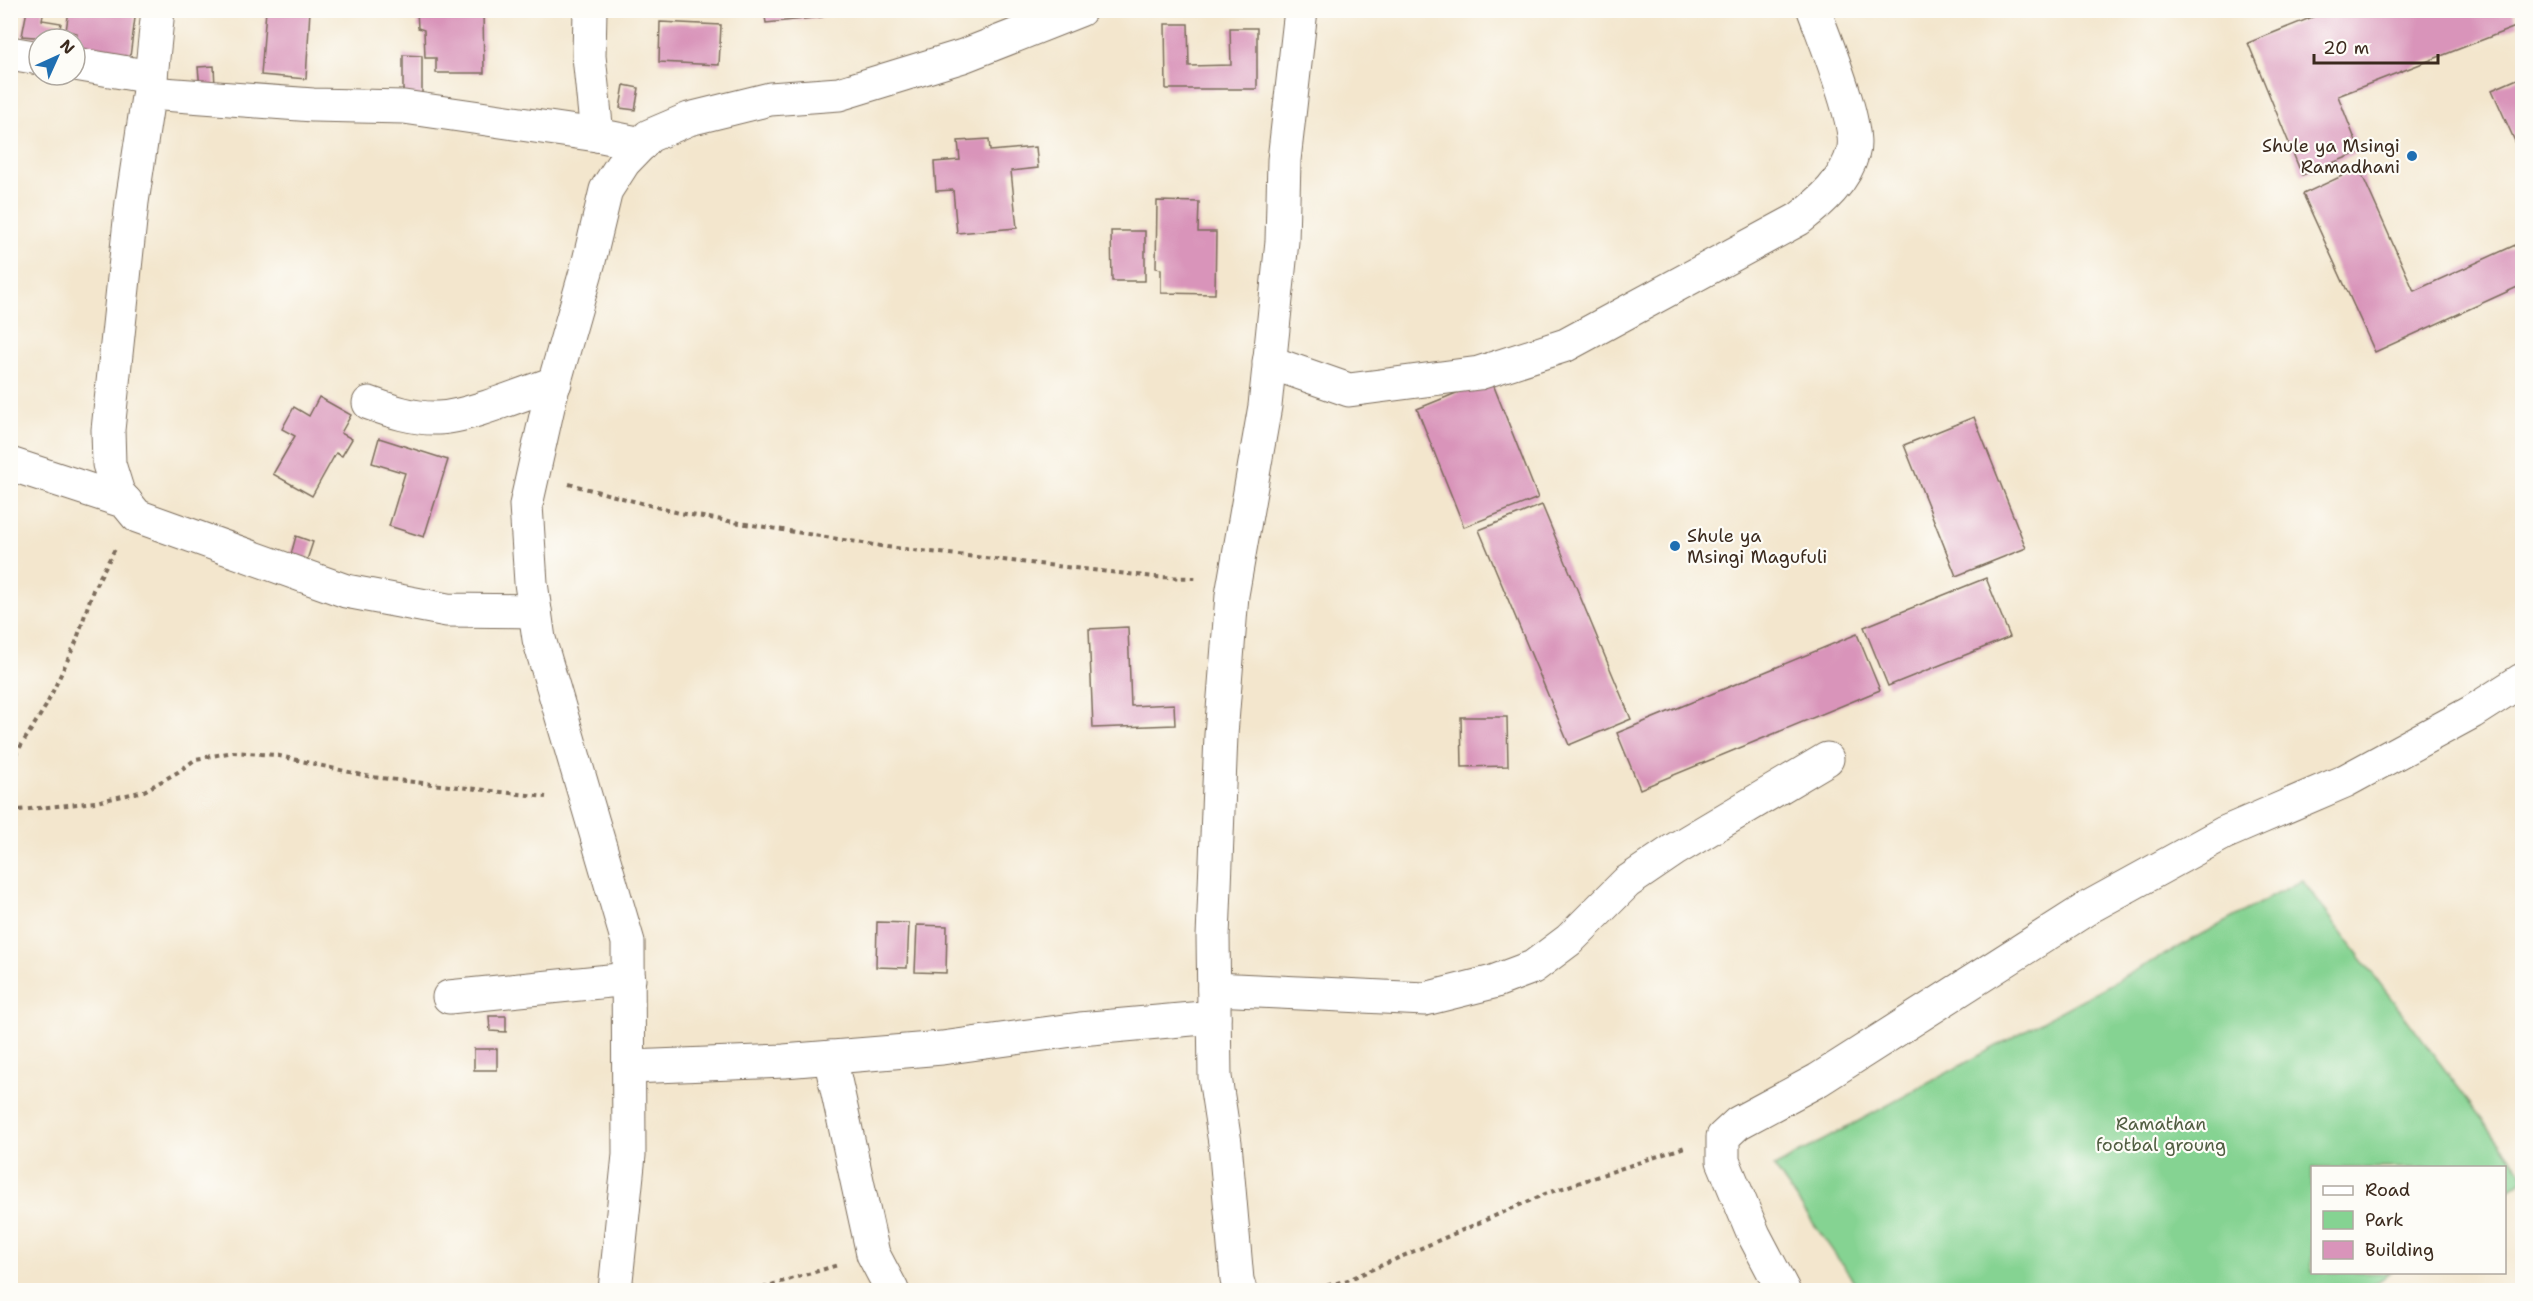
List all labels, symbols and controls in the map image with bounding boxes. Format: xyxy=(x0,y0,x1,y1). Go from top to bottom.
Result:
north arrow xyxy=(27,27,87,87)
scale bar xyxy=(2314,27,2438,65)
text: N xyxy=(55,35,79,59)
text: 20 m xyxy=(2323,36,2369,60)
place label: Shule ya Msingi Ramadhani xyxy=(2262,134,2400,179)
marker: Shule ya Msingi Ramadhani xyxy=(2405,149,2419,163)
place label: Shule ya Msingi Magufuli xyxy=(1687,524,1827,569)
marker: Shule ya Msingi Magufuli xyxy=(1668,539,1682,553)
park label: Ramathan footbal groung xyxy=(2096,1112,2226,1157)
legend xyxy=(2311,1166,2506,1274)
text: Road xyxy=(2365,1178,2410,1202)
text: Park xyxy=(2365,1208,2404,1232)
text: Building xyxy=(2365,1238,2434,1262)

